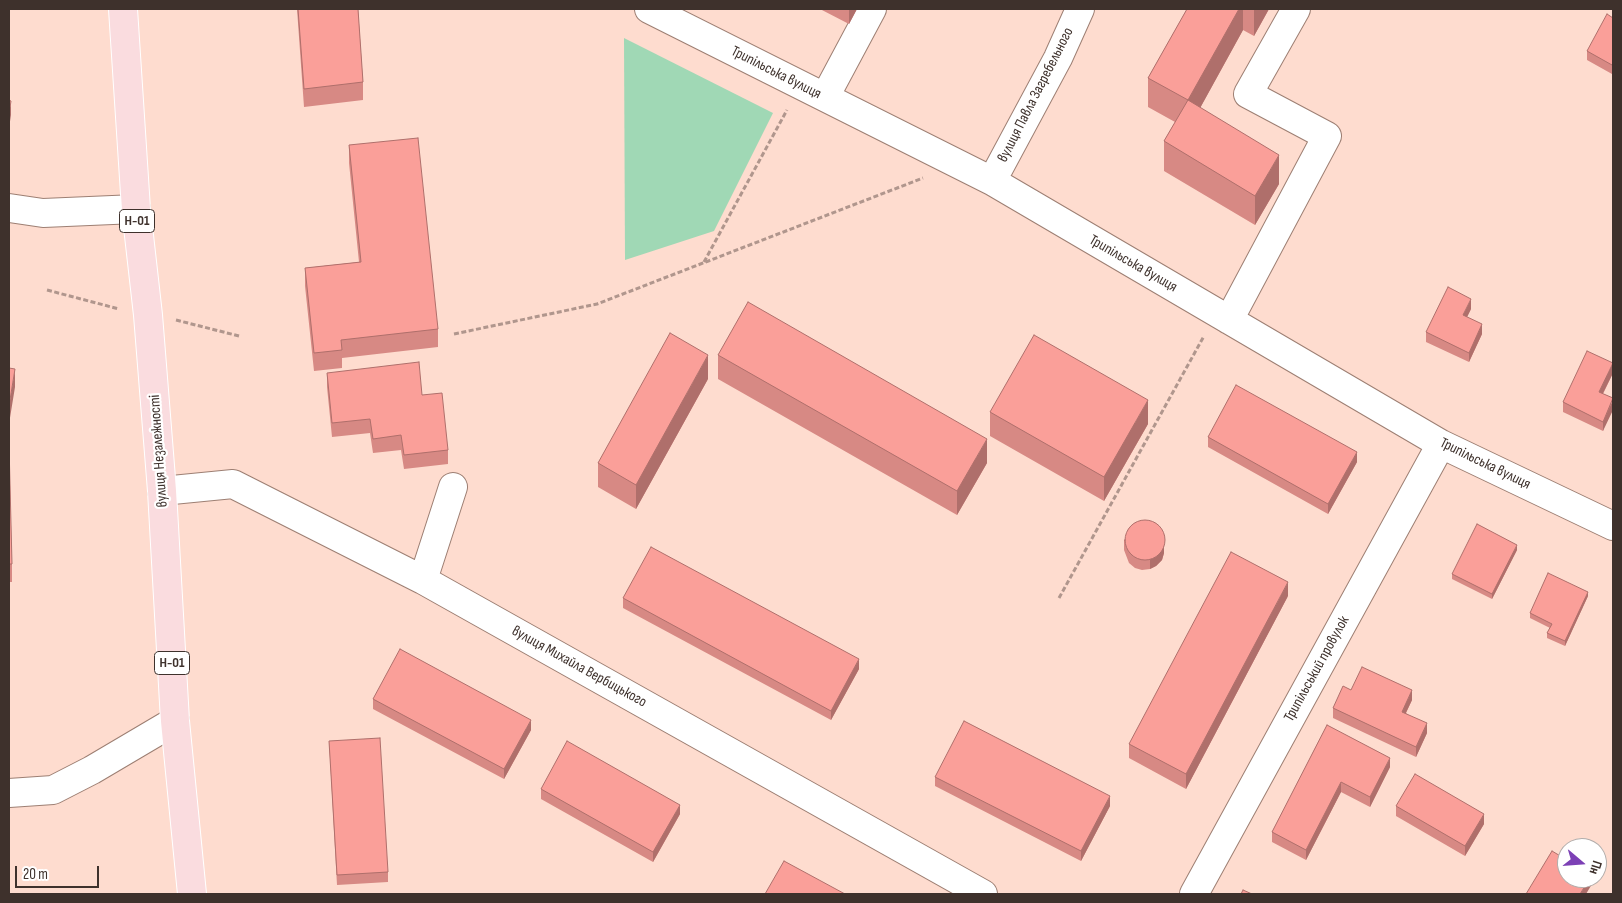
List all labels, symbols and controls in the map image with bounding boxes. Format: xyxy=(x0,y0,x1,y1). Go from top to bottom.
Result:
street label: вулиця Павла Загребельного xyxy=(994,25,1078,165)
street label: Трипільська вулиця xyxy=(728,43,824,103)
road number: Н-01 xyxy=(120,210,154,232)
street label: Трипільська вулиця xyxy=(1086,231,1180,297)
street label: вулиця Незалежності xyxy=(146,394,172,508)
street label: Трипільська вулиця xyxy=(1437,434,1533,494)
street label: Трипільський провулок xyxy=(1281,613,1353,725)
street label: вулиця Михайла Вербицького xyxy=(508,622,650,712)
road number: Н-01 xyxy=(154,651,190,674)
north arrow xyxy=(1557,838,1607,888)
scale bar xyxy=(18,856,101,888)
text: Пн xyxy=(1586,858,1606,877)
text: 20 m xyxy=(23,865,48,884)

